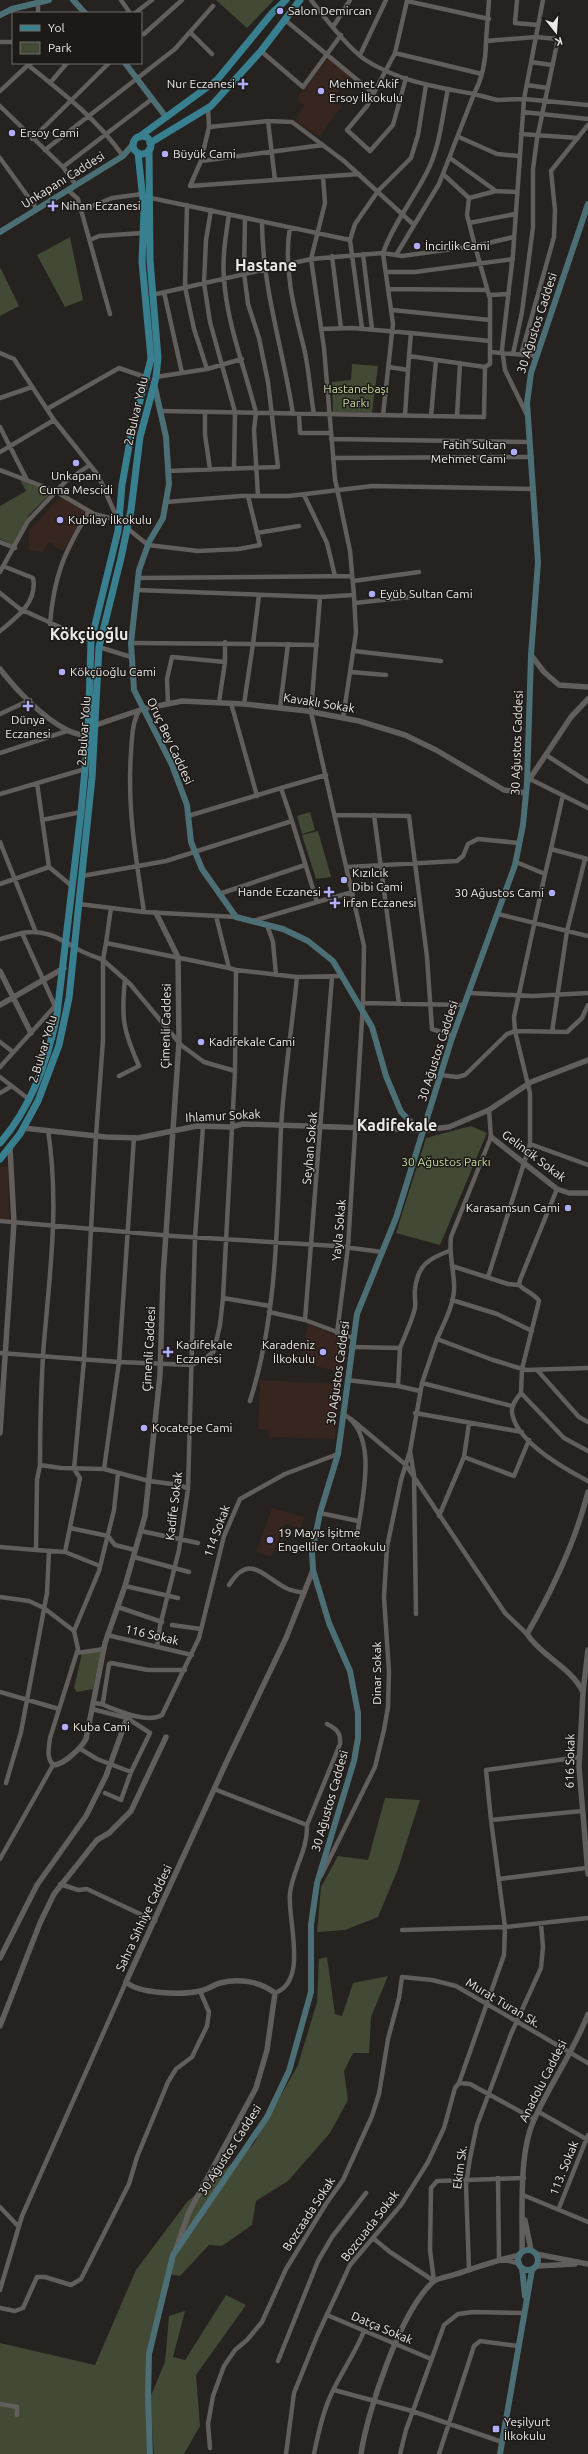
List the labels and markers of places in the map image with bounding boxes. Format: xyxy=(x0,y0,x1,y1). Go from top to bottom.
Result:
place label: Salon Demircan xyxy=(288,4,372,17)
marker: Salon Demircan xyxy=(275,6,285,16)
place label: Nur Eczanesi xyxy=(167,77,235,90)
place label: Mehmet Akif Ersoy İlkokulu xyxy=(329,77,403,104)
marker: Nur Eczanesi xyxy=(238,79,248,89)
marker: Mehmet Akif Ersoy İlkokulu xyxy=(316,86,326,96)
place label: Ersoy Cami xyxy=(20,126,79,139)
marker: Ersoy Cami xyxy=(7,128,17,138)
place label: Büyük Cami xyxy=(173,147,236,160)
marker: Büyük Cami xyxy=(160,149,170,159)
place label: Nihan Eczanesi xyxy=(61,199,141,212)
marker: Nihan Eczanesi xyxy=(48,201,58,211)
place label: İncirlik Cami xyxy=(425,239,490,252)
marker: İncirlik Cami xyxy=(412,241,422,251)
place label: Fatih Sultan Mehmet Cami xyxy=(431,438,506,465)
marker: Fatih Sultan Mehmet Cami xyxy=(509,447,519,457)
marker: Unkapanı Cuma Mescidi xyxy=(71,458,81,468)
place label: Unkapanı Cuma Mescidi xyxy=(39,469,113,496)
place label: Kubilay İlkokulu xyxy=(68,513,152,526)
marker: Kubilay İlkokulu xyxy=(55,515,65,525)
place label: Eyüb Sultan Cami xyxy=(380,587,473,600)
marker: Eyüb Sultan Cami xyxy=(367,589,377,599)
place label: Kökçüoğlu Cami xyxy=(70,665,156,678)
marker: Kökçüoğlu Cami xyxy=(57,667,67,677)
marker: Dünya Eczanesi xyxy=(23,701,33,711)
place label: Dünya Eczanesi xyxy=(5,713,51,740)
place label: Kızılcık Dibi Cami xyxy=(352,866,403,893)
marker: Kızılcık Dibi Cami xyxy=(339,875,349,885)
place label: Hande Eczanesi xyxy=(238,885,321,898)
place label: 30 Ağustos Cami xyxy=(454,886,544,899)
marker: Hande Eczanesi xyxy=(324,887,334,897)
marker: 30 Ağustos Cami xyxy=(547,888,557,898)
place label: İrfan Eczanesi xyxy=(343,896,417,909)
marker: İrfan Eczanesi xyxy=(330,898,340,908)
place label: Kadifekale Cami xyxy=(209,1035,295,1048)
marker: Kadifekale Cami xyxy=(196,1037,206,1047)
place label: Karasamsun Cami xyxy=(466,1201,560,1214)
marker: Karasamsun Cami xyxy=(563,1203,573,1213)
place label: Kadifekale Eczanesi xyxy=(176,1338,233,1365)
place label: Karadeniz İlkokulu xyxy=(262,1338,315,1365)
marker: Kadifekale Eczanesi xyxy=(163,1347,173,1357)
marker: Karadeniz İlkokulu xyxy=(318,1347,328,1357)
place label: Kocatepe Cami xyxy=(152,1421,232,1434)
marker: Kocatepe Cami xyxy=(139,1423,149,1433)
place label: 19 Mayıs İşitme Engelliler Ortaokulu xyxy=(278,1526,386,1553)
marker: 19 Mayıs İşitme Engelliler Ortaokulu xyxy=(265,1535,275,1545)
place label: Kuba Cami xyxy=(73,1720,130,1733)
marker: Kuba Cami xyxy=(60,1722,70,1732)
place label: Yeşilyurt İlkokulu xyxy=(504,2415,550,2442)
marker: Yeşilyurt İlkokulu xyxy=(491,2424,501,2434)

